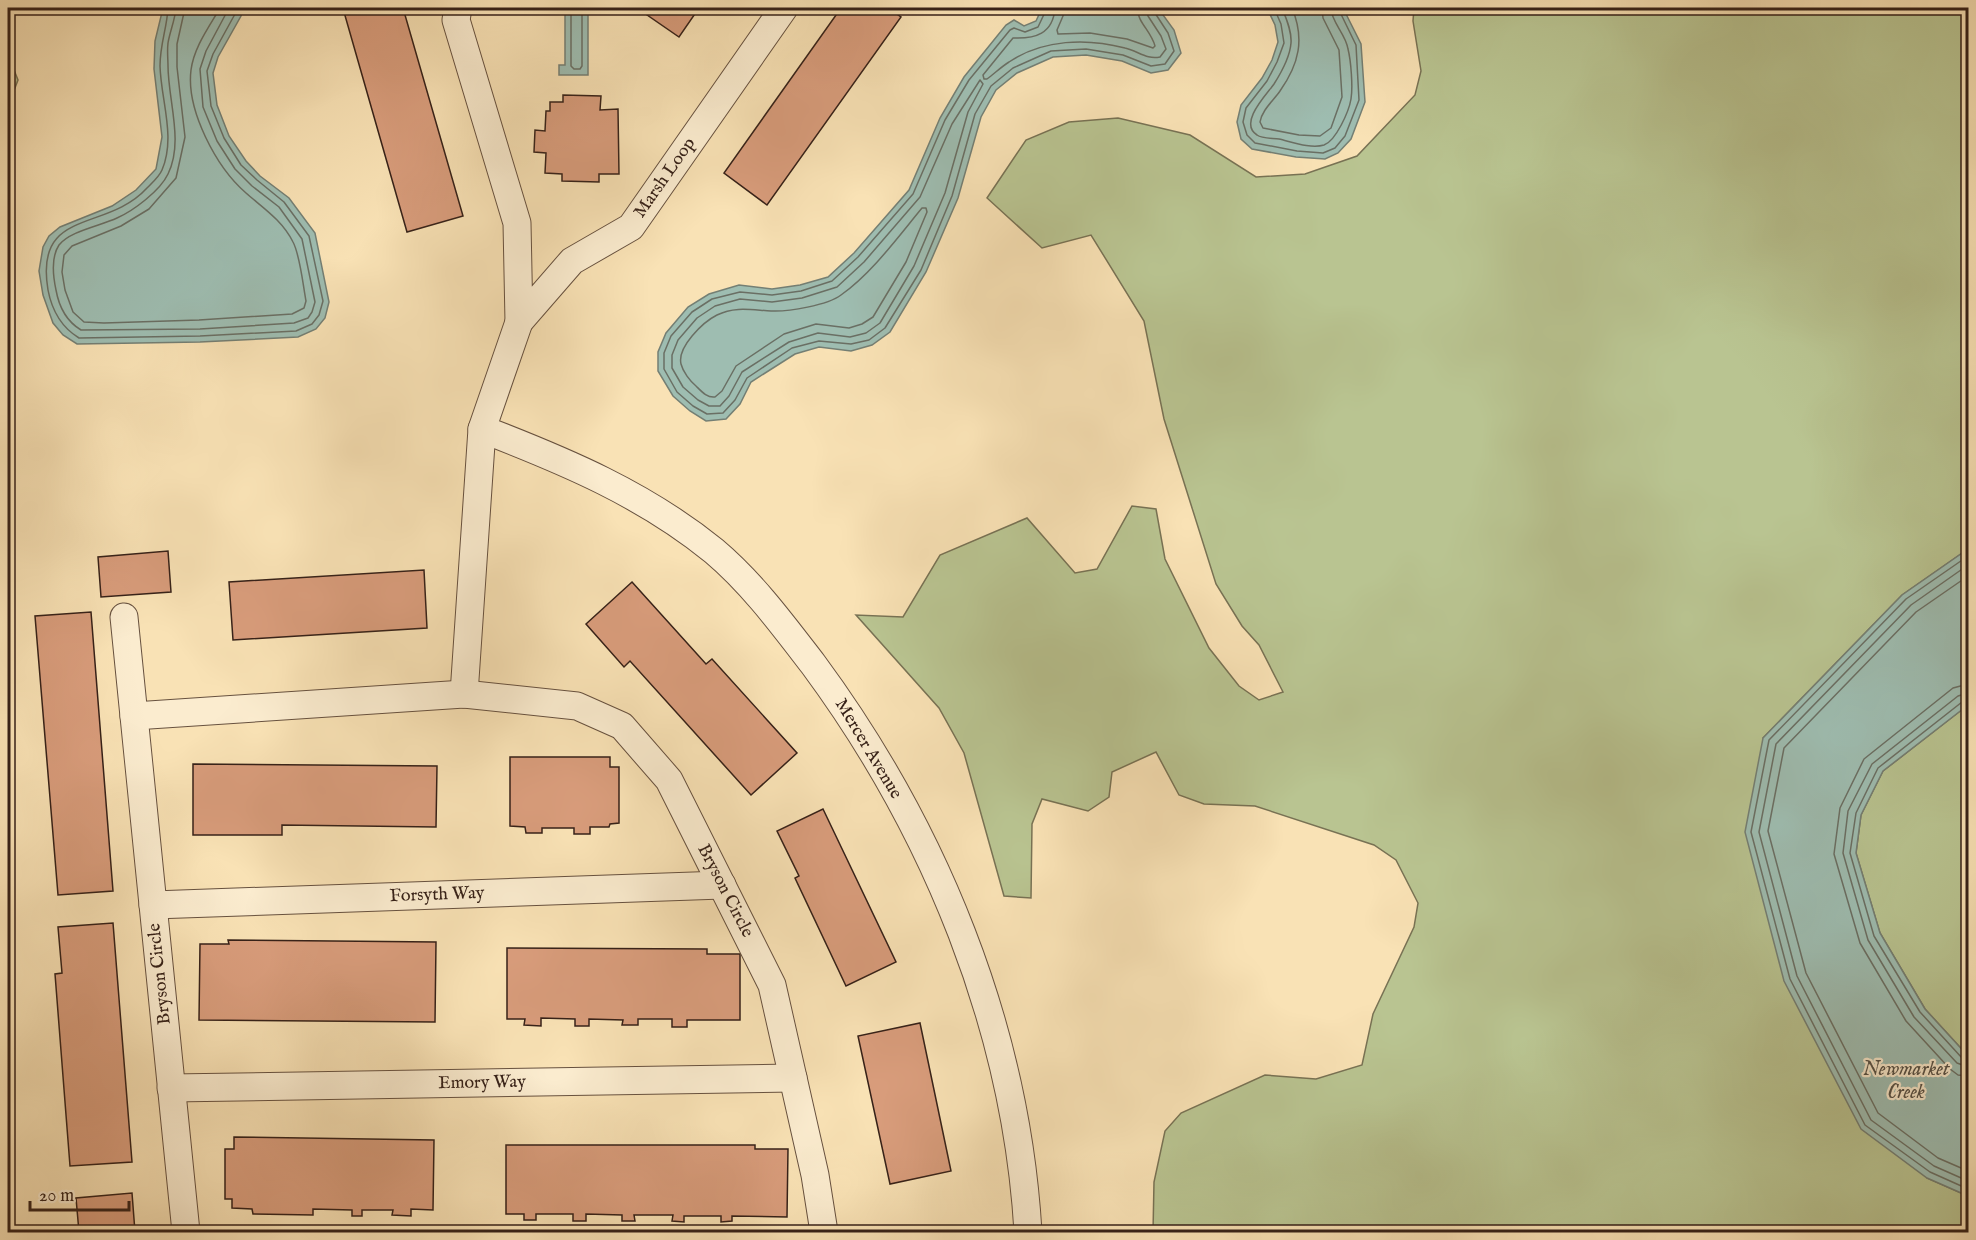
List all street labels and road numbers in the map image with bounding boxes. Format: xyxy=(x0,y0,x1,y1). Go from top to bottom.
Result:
street label: Marsh Loop xyxy=(629,133,701,223)
street label: Mercer Avenue xyxy=(829,695,907,803)
street label: Bryson Circle xyxy=(692,840,758,942)
street label: Forsyth Way xyxy=(389,882,485,908)
street label: Bryson Circle xyxy=(143,922,177,1026)
street label: Emory Way xyxy=(438,1071,526,1095)

